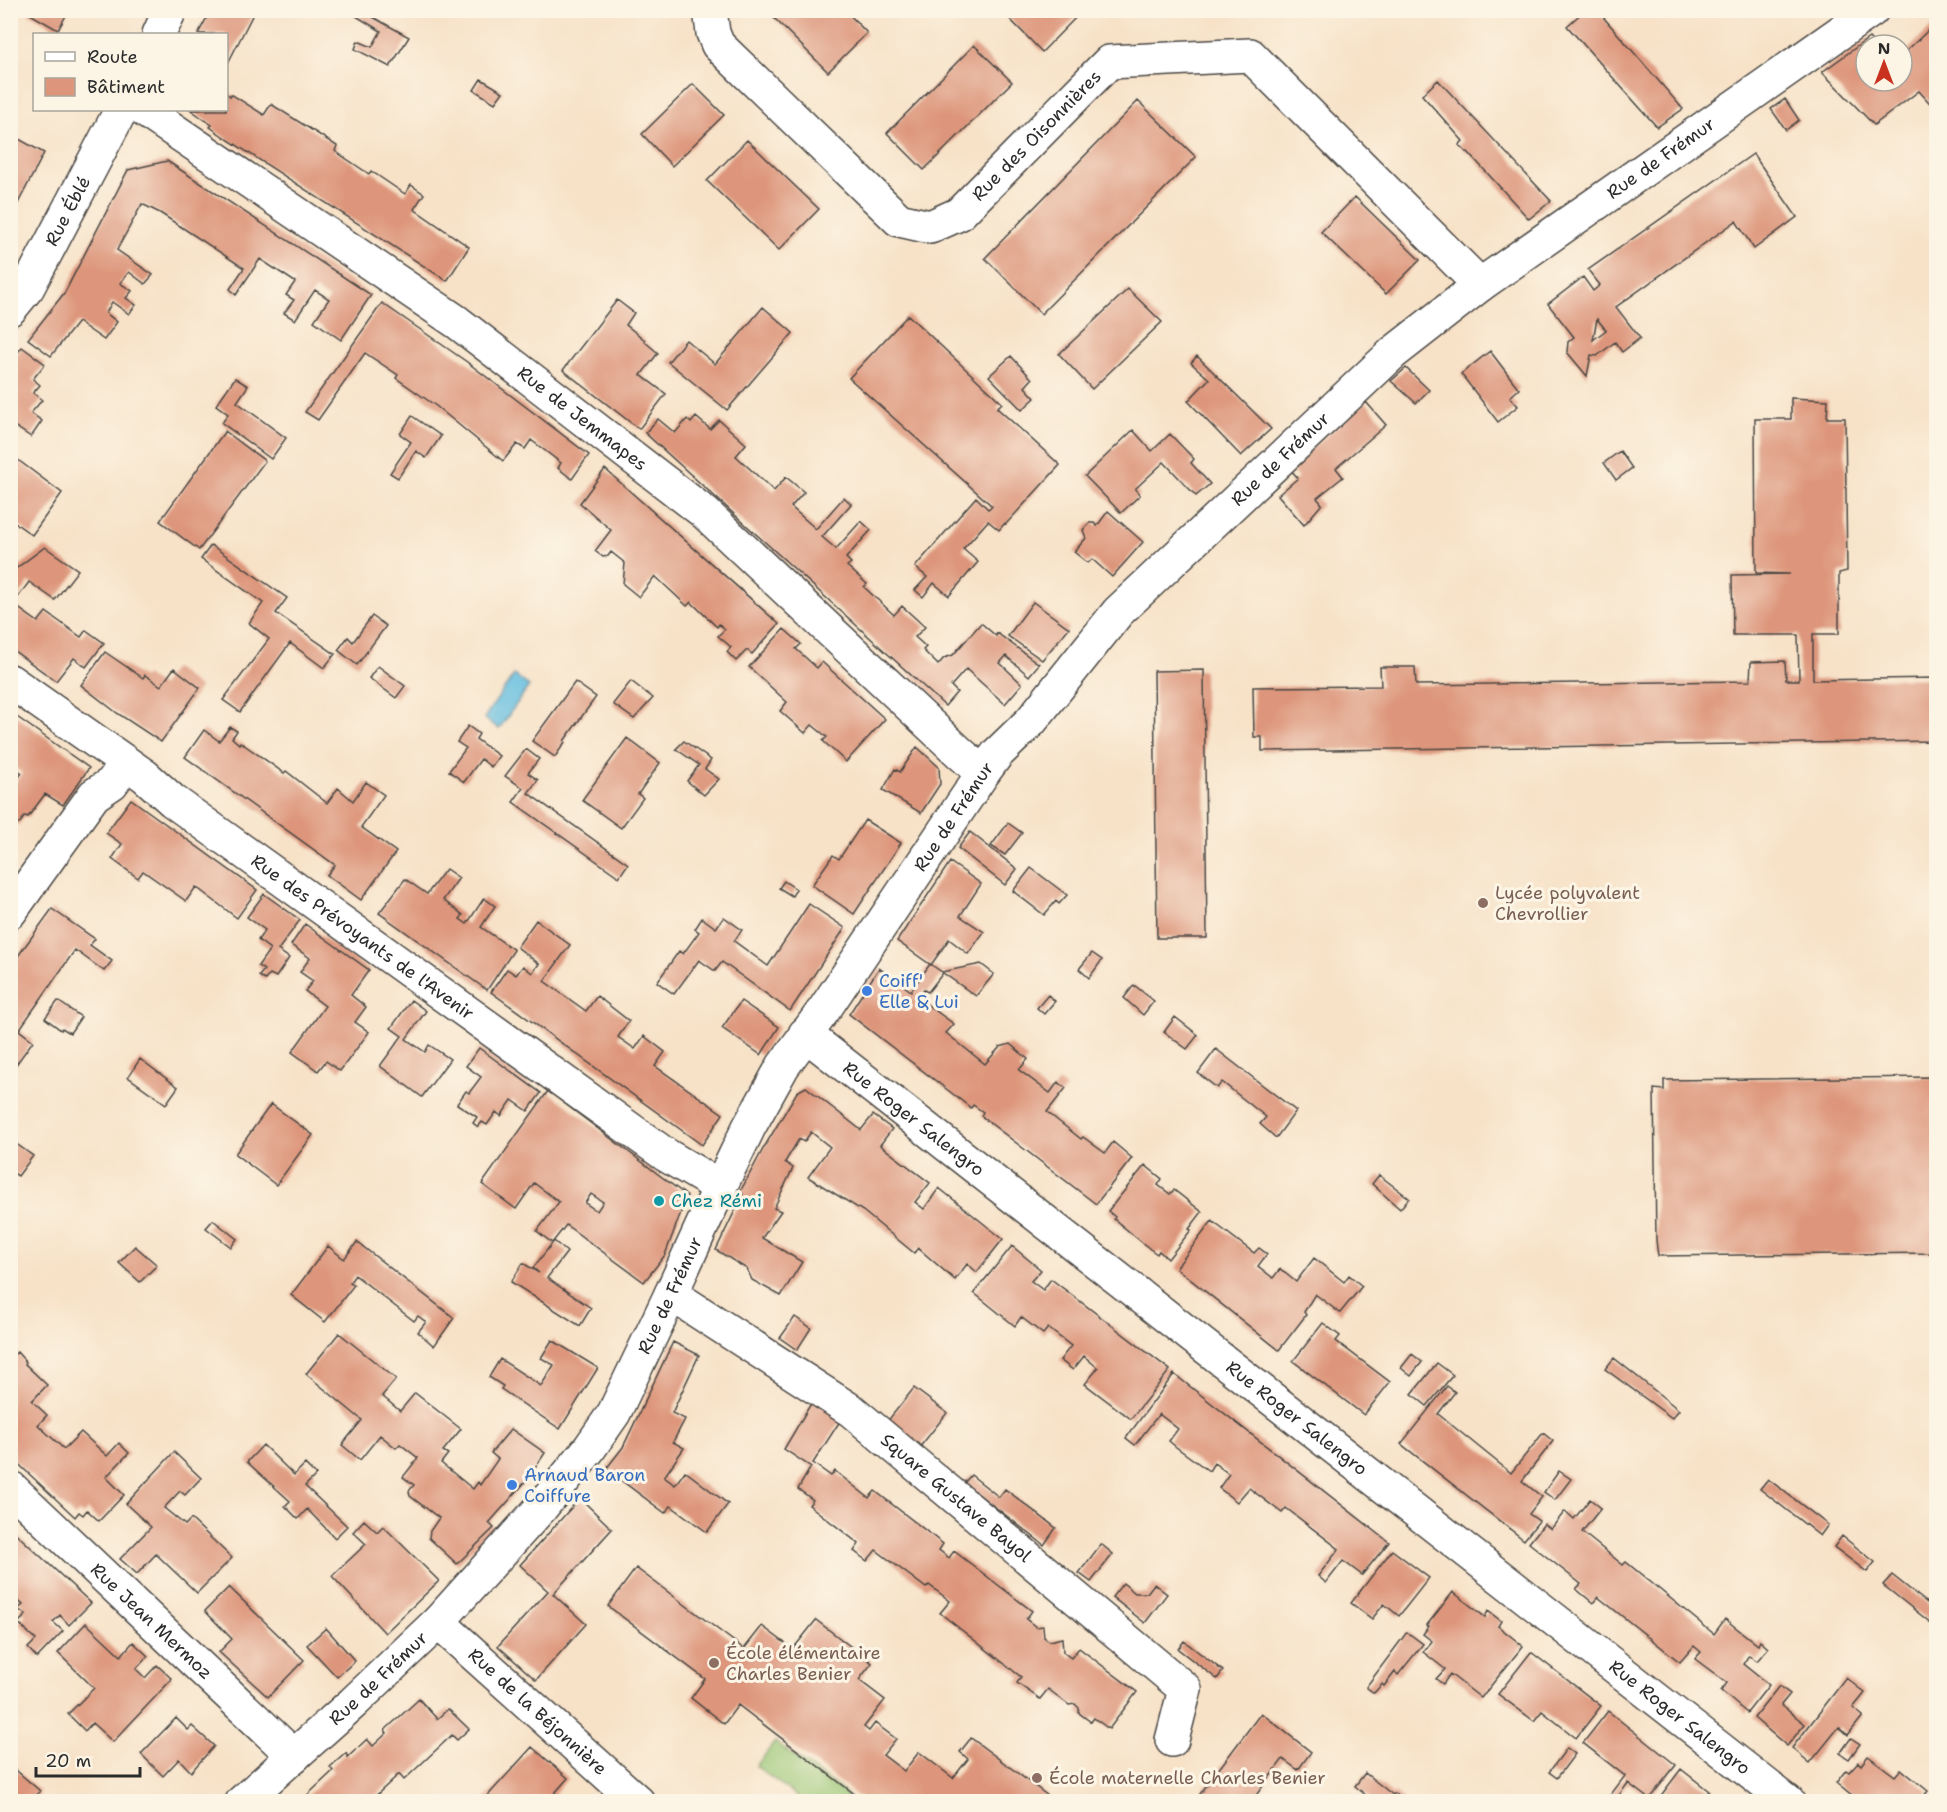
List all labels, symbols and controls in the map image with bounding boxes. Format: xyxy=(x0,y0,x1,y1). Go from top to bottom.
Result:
legend xyxy=(33,33,228,111)
north arrow xyxy=(1854,33,1914,93)
text: N xyxy=(1878,38,1890,59)
text: Route xyxy=(87,45,138,69)
street label: Rue des Oisonnières xyxy=(967,65,1107,206)
text: Bâtiment xyxy=(87,75,165,99)
street label: Rue de Frémur xyxy=(1602,112,1720,205)
street label: Rue Éblé xyxy=(40,172,96,250)
street label: Rue de Jemmapes xyxy=(512,361,652,476)
street label: Rue de Frémur xyxy=(1226,407,1335,511)
street label: Rue de Frémur xyxy=(908,757,999,876)
street label: Rue des Prévoyants de l'Avenir xyxy=(246,849,479,1025)
place label: Lycée polyvalent Chevrollier xyxy=(1495,881,1640,926)
marker: Lycée polyvalent Chevrollier xyxy=(1476,896,1490,910)
place label: Coiff' Elle & Lui xyxy=(879,969,959,1014)
marker: Coiff' Elle & Lui xyxy=(860,984,874,998)
street label: Rue Roger Salengro xyxy=(838,1056,989,1182)
place label: Chez Rémi xyxy=(671,1189,762,1213)
marker: Chez Rémi xyxy=(652,1194,666,1208)
street label: Rue de Frémur xyxy=(632,1233,708,1358)
street label: Rue Roger Salengro xyxy=(1221,1355,1372,1481)
street label: Square Gustave Bayol xyxy=(876,1428,1037,1568)
place label: Arnaud Baron Coiffure xyxy=(524,1463,645,1508)
marker: Arnaud Baron Coiffure xyxy=(505,1478,519,1492)
street label: Rue Jean Mermoz xyxy=(85,1558,218,1685)
street label: Rue de Frémur xyxy=(324,1626,433,1731)
place label: École élémentaire Charles Benier xyxy=(726,1641,881,1686)
street label: Rue de la Béjonnière xyxy=(463,1643,612,1781)
street label: Rue Roger Salengro xyxy=(1604,1655,1755,1780)
marker: École élémentaire Charles Benier xyxy=(707,1656,721,1670)
scale bar xyxy=(36,1740,140,1778)
text: 20 m xyxy=(45,1749,91,1773)
place label: École maternelle Charles Benier xyxy=(1049,1766,1326,1790)
marker: École maternelle Charles Benier xyxy=(1030,1771,1044,1785)

